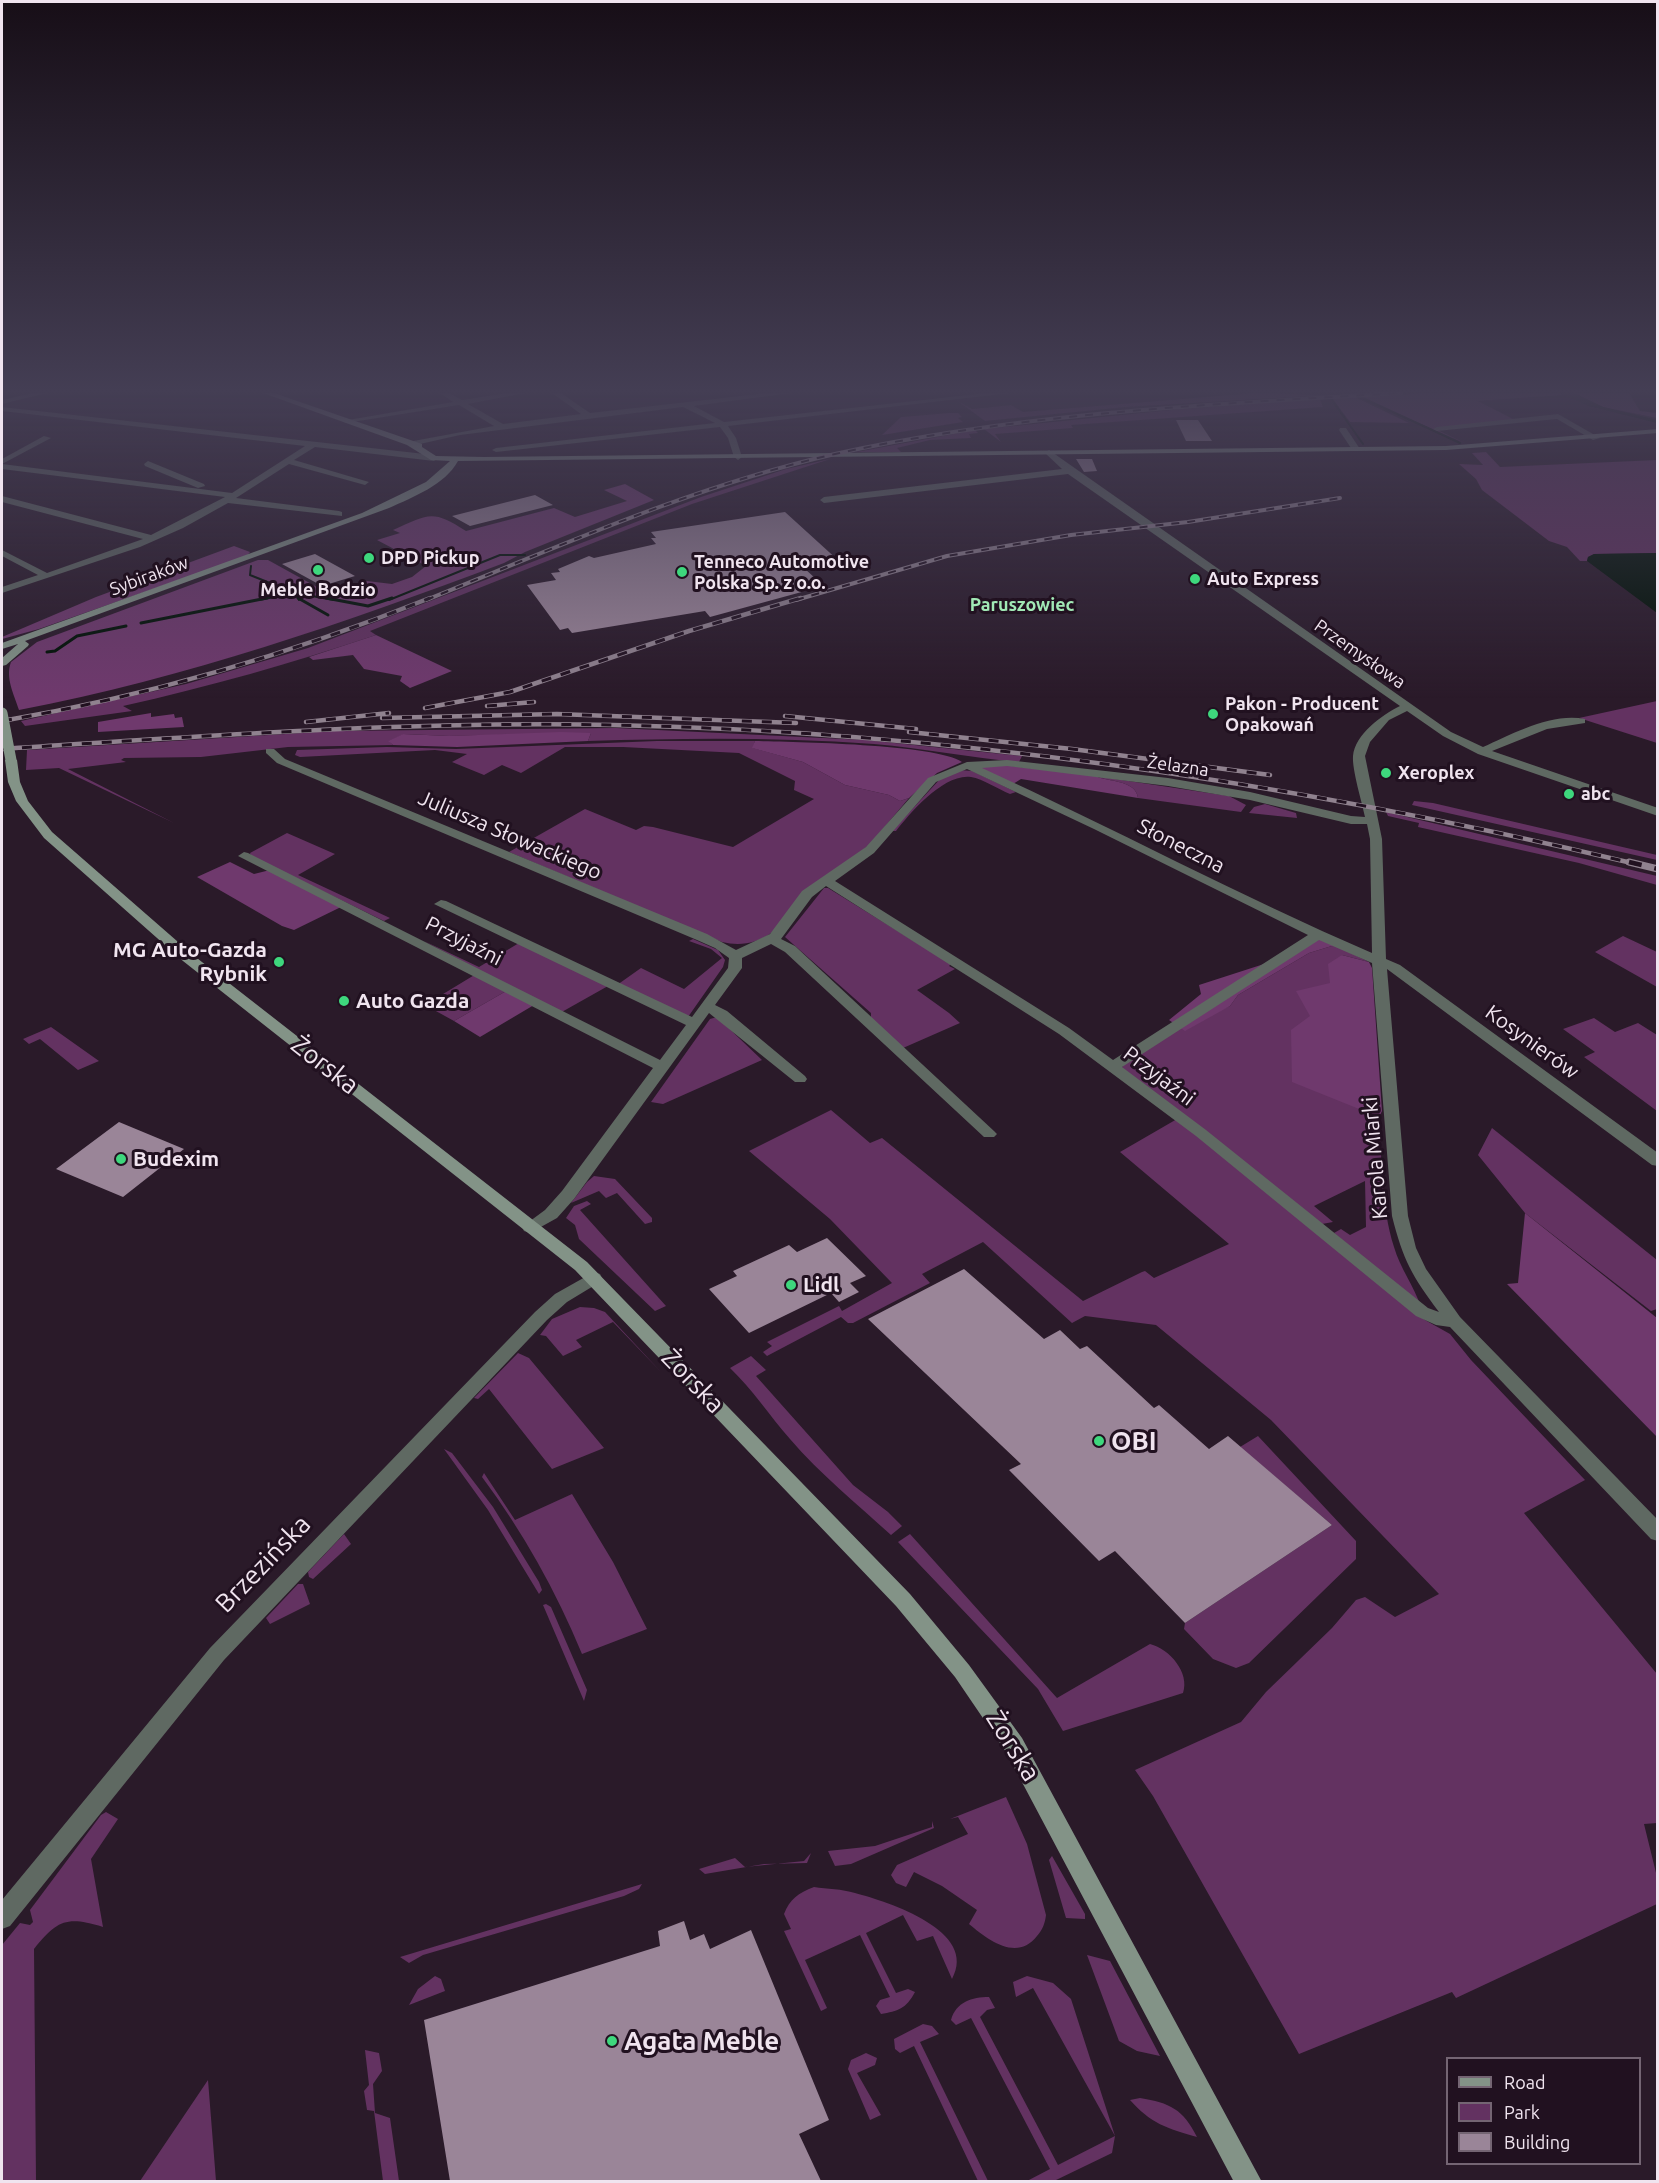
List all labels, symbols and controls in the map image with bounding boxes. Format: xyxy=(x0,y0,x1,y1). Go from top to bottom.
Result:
place label: DPD Pickup xyxy=(381,547,479,569)
marker: DPD Pickup xyxy=(362,551,376,565)
place label: Tenneco Automotive Polska Sp. z o.o. xyxy=(694,551,869,594)
street label: Sybiraków xyxy=(107,552,191,600)
marker: Meble Bodzio xyxy=(311,563,325,577)
marker: Tenneco Automotive Polska Sp. z o.o. xyxy=(675,565,689,579)
place label: Auto Express xyxy=(1207,568,1319,590)
marker: Auto Express xyxy=(1188,572,1202,586)
place label: Meble Bodzio xyxy=(260,579,376,601)
district label: Paruszowiec xyxy=(970,594,1074,616)
street label: Przemysłowa xyxy=(1310,615,1410,693)
place label: Pakon - Producent Opakowań xyxy=(1225,693,1379,736)
marker: Pakon - Producent Opakowań xyxy=(1206,707,1220,721)
street label: Żelazna xyxy=(1146,751,1210,781)
place label: Xeroplex xyxy=(1398,762,1474,784)
marker: Xeroplex xyxy=(1379,766,1393,780)
place label: abc xyxy=(1581,783,1610,805)
street label: Juliusza Słowackiego xyxy=(415,785,605,885)
marker: abc xyxy=(1562,787,1576,801)
street label: Słoneczna xyxy=(1133,813,1229,879)
street label: Przyjaźni xyxy=(421,911,507,971)
place label: MG Auto-Gazda Rybnik xyxy=(113,937,267,987)
marker: MG Auto-Gazda Rybnik xyxy=(272,955,286,969)
place label: Auto Gazda xyxy=(356,988,469,1014)
marker: Auto Gazda xyxy=(337,994,351,1008)
street label: Kosynierów xyxy=(1480,1000,1584,1084)
street label: Żorska xyxy=(285,1029,365,1101)
street label: Przyjaźni xyxy=(1118,1041,1200,1111)
street label: Karola Miarki xyxy=(1357,1096,1393,1220)
place label: Budexim xyxy=(133,1146,219,1172)
marker: Budexim xyxy=(114,1152,128,1166)
place label: Lidl xyxy=(803,1272,839,1298)
marker: Lidl xyxy=(784,1278,798,1292)
street label: Żorska xyxy=(655,1342,731,1420)
place label: OBI xyxy=(1111,1425,1157,1457)
marker: OBI xyxy=(1092,1434,1106,1448)
street label: Brzezińska xyxy=(209,1509,317,1619)
street label: Żorska xyxy=(979,1705,1047,1787)
place label: Agata Meble xyxy=(624,2025,779,2057)
marker: Agata Meble xyxy=(605,2034,619,2048)
legend xyxy=(1446,2057,1641,2165)
text: Road xyxy=(1504,2072,1546,2092)
text: Park xyxy=(1504,2102,1540,2122)
text: Building xyxy=(1504,2132,1570,2152)

